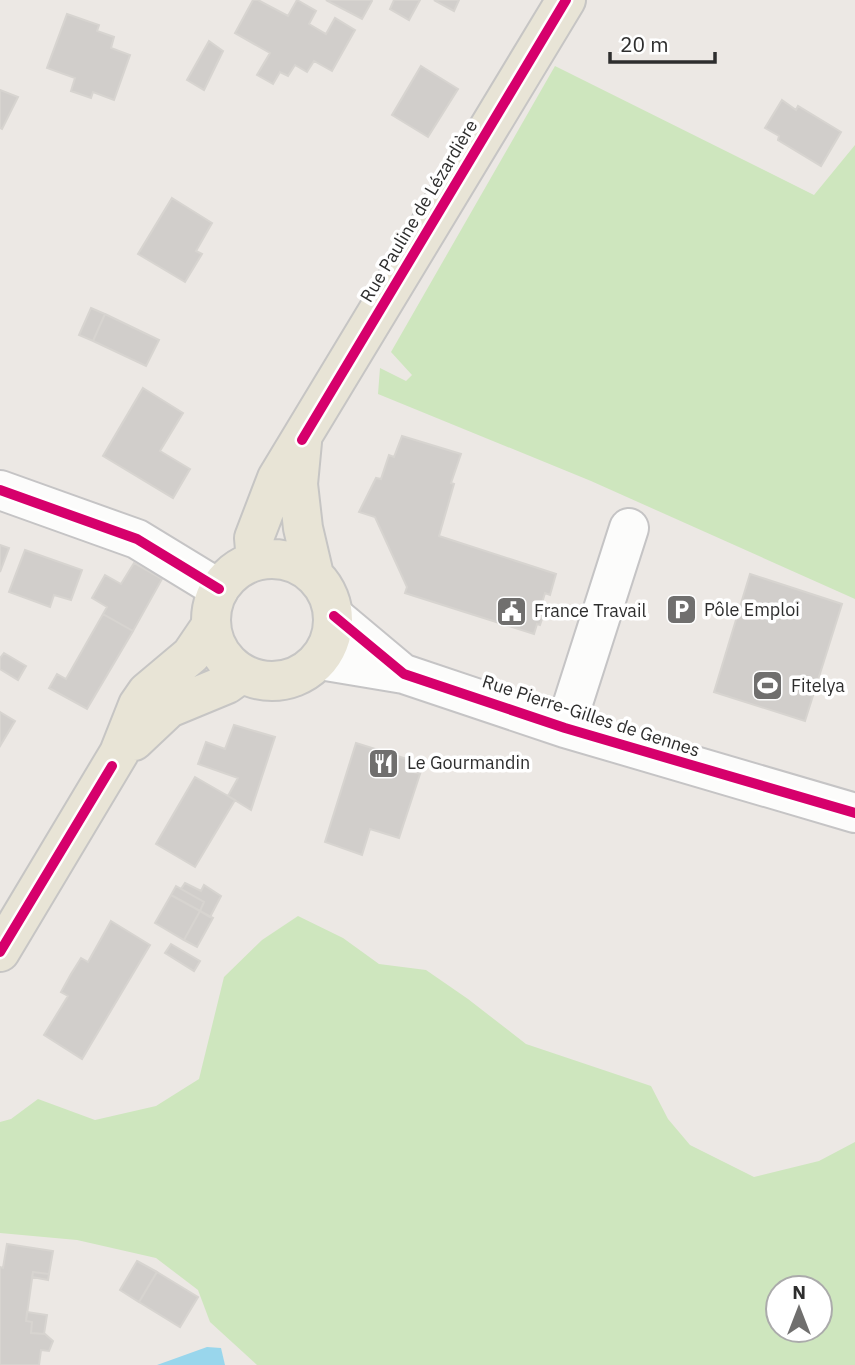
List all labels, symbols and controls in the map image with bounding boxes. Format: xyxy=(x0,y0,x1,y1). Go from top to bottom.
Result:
scale bar xyxy=(610,21,715,65)
text: 20 m xyxy=(620,30,669,58)
street label: Rue Pauline de Lézardière xyxy=(355,115,482,306)
parking icon: Pôle Emploi xyxy=(664,593,698,627)
public building icon: France Travail xyxy=(494,594,528,628)
place label: Pôle Emploi xyxy=(704,598,800,621)
place label: France Travail xyxy=(534,599,646,622)
street label: Rue Pierre-Gilles de Gennes xyxy=(479,669,703,762)
sports icon: Fitelya xyxy=(751,669,785,703)
place label: Fitelya xyxy=(791,674,845,697)
restaurant icon: Le Gourmandin xyxy=(367,746,401,780)
place label: Le Gourmandin xyxy=(407,751,530,774)
north arrow xyxy=(764,1274,834,1344)
text: N xyxy=(792,1280,806,1304)

